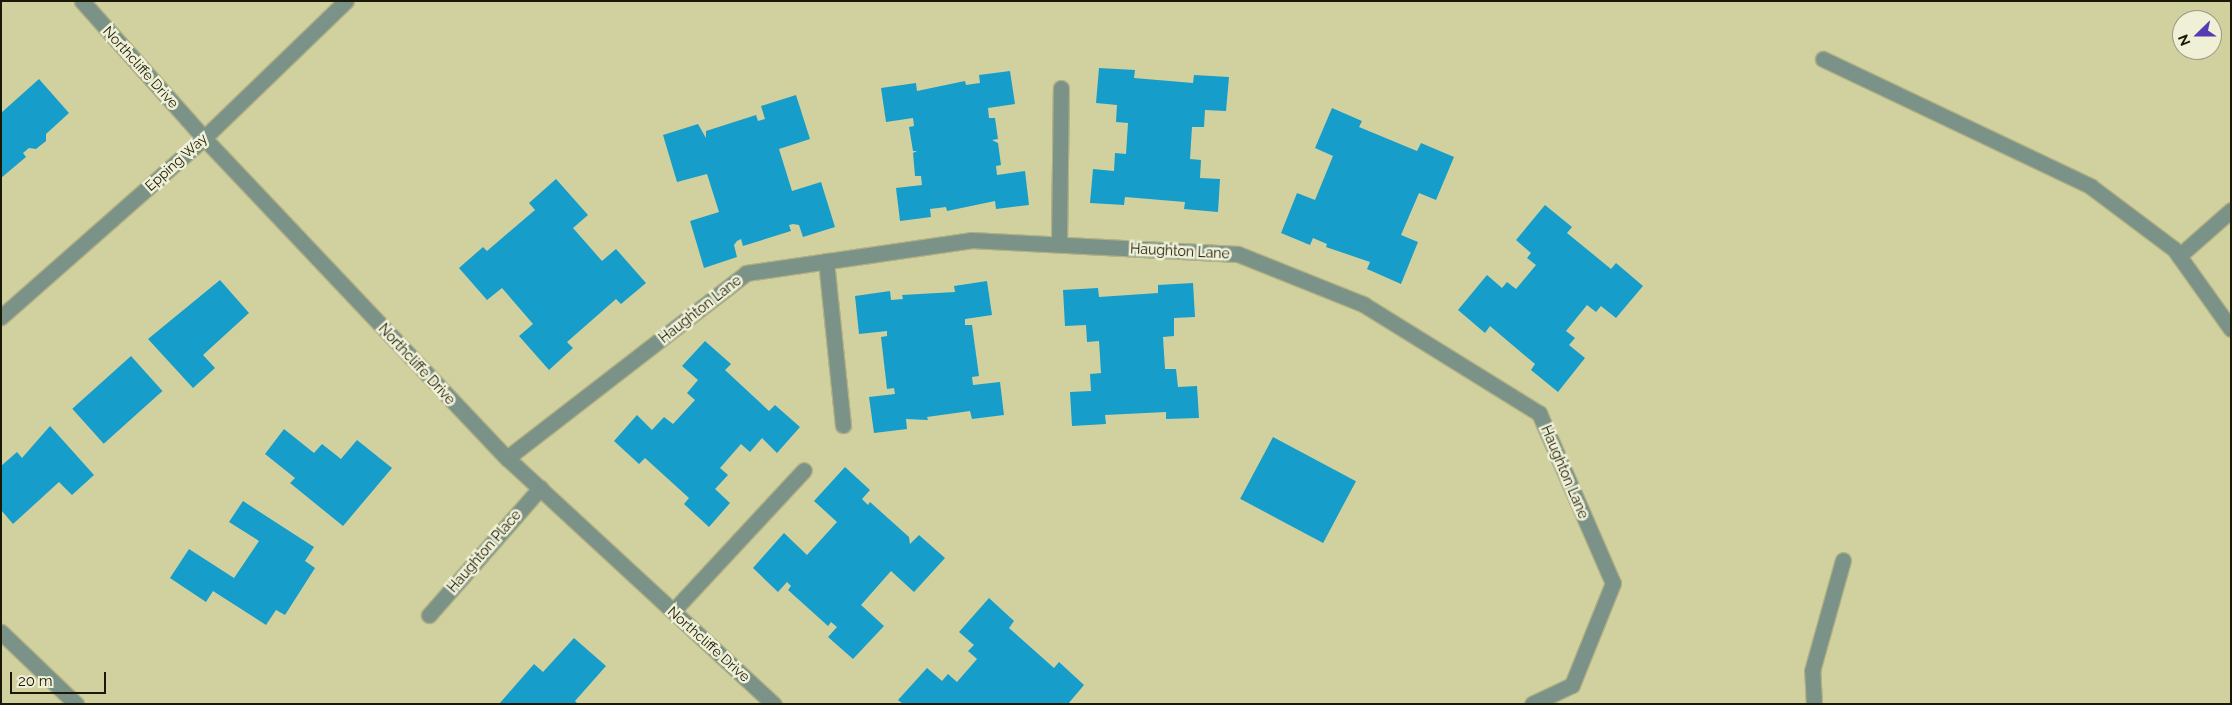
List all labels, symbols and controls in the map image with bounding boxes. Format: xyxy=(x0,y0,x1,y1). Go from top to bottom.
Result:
north arrow xyxy=(2172,10,2222,60)
street label: Northcliffe Drive xyxy=(100,23,182,111)
text: N xyxy=(2175,32,2193,48)
street label: Epping Way xyxy=(141,130,211,194)
street label: Haughton Lane xyxy=(1130,240,1230,262)
street label: Haughton Lane xyxy=(656,272,744,346)
street label: Northcliffe Drive xyxy=(375,320,459,408)
street label: Haughton Lane xyxy=(1538,423,1592,521)
street label: Haughton Place xyxy=(444,506,524,596)
street label: Northcliffe Drive xyxy=(665,603,753,685)
scale bar xyxy=(12,662,109,694)
text: 20 m xyxy=(18,672,53,690)

